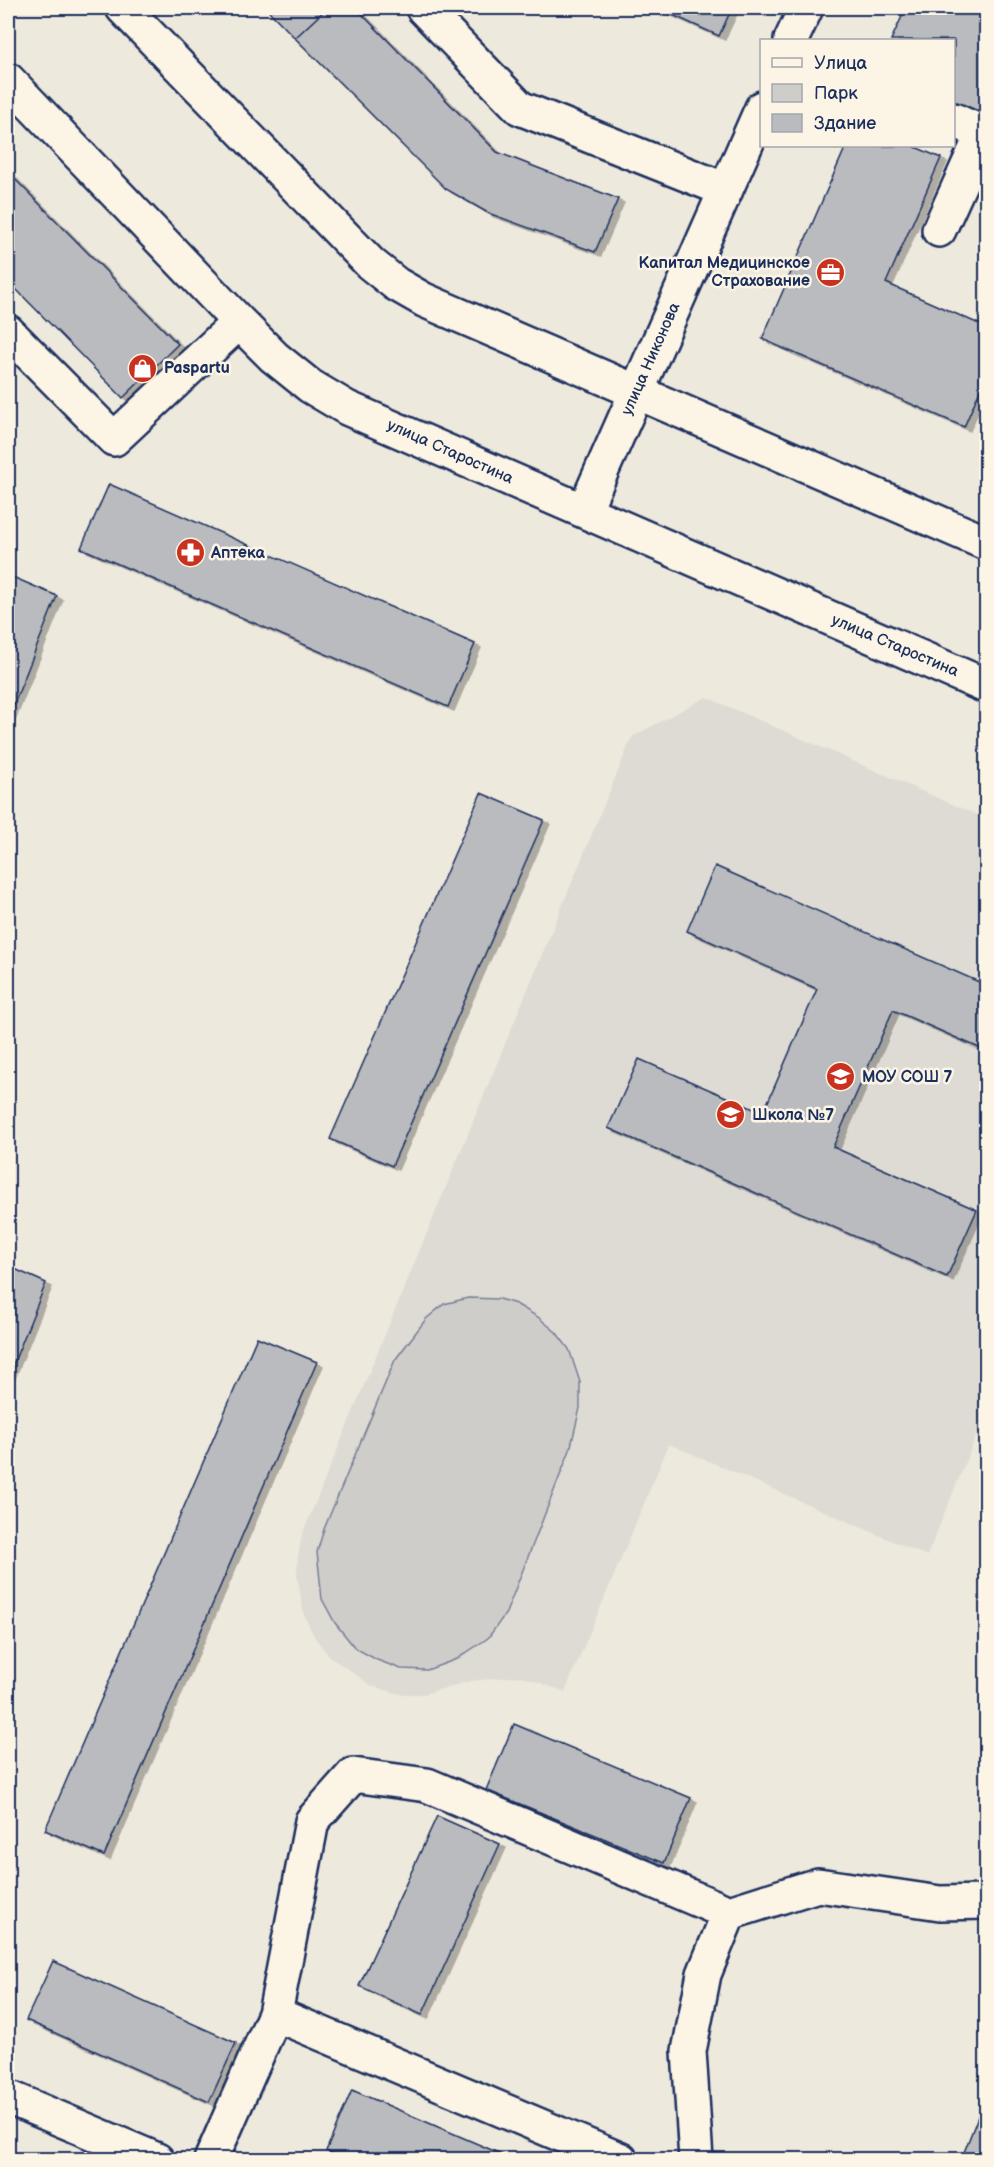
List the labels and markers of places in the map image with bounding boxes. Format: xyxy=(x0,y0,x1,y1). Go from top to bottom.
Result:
place label: Капитал Медицинское Страхование xyxy=(639,254,810,291)
office icon: Капитал Медицинское Страхование xyxy=(815,256,847,288)
shop icon: Paspartu xyxy=(127,352,159,384)
place label: Paspartu xyxy=(164,359,230,378)
pharmacy icon: Аптека xyxy=(174,537,206,569)
place label: Аптека xyxy=(210,544,265,563)
school or university icon: МОУ СОШ 7 xyxy=(825,1061,857,1093)
place label: МОУ СОШ 7 xyxy=(862,1068,953,1087)
school or university icon: Школа №7 xyxy=(715,1099,747,1131)
place label: Школа №7 xyxy=(752,1106,834,1125)

